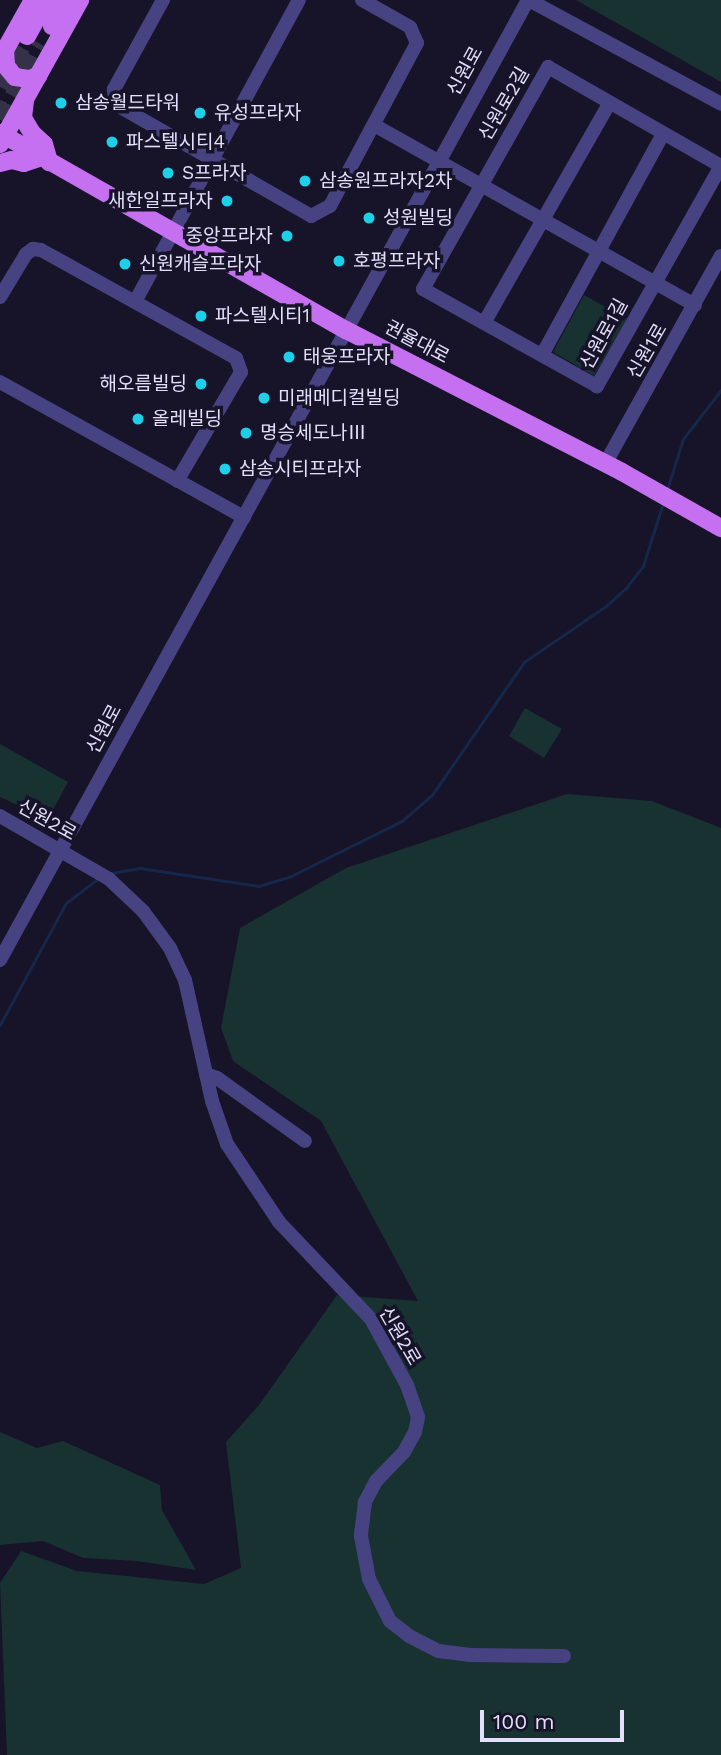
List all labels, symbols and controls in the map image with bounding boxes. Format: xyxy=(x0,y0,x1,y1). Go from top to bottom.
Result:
street label: 신원로 xyxy=(442,43,488,99)
street label: 신원로2길 xyxy=(474,63,534,145)
place label: 삼송월드타워 xyxy=(75,92,180,114)
marker: 삼송월드타워 xyxy=(53,95,69,111)
place label: 유성프라자 xyxy=(214,102,301,124)
marker: 유성프라자 xyxy=(192,105,208,121)
place label: 파스텔시티4 xyxy=(126,131,225,153)
marker: 파스텔시티4 xyxy=(104,134,120,150)
place label: S프라자 xyxy=(182,162,247,184)
marker: S프라자 xyxy=(160,165,176,181)
place label: 삼송원프라자2차 xyxy=(319,170,452,192)
marker: 삼송원프라자2차 xyxy=(297,173,313,189)
place label: 새한일프라자 xyxy=(108,190,213,212)
marker: 새한일프라자 xyxy=(219,193,235,209)
place label: 성원빌딩 xyxy=(383,207,453,229)
marker: 성원빌딩 xyxy=(361,210,377,226)
place label: 중앙프라자 xyxy=(186,225,273,247)
marker: 중앙프라자 xyxy=(279,228,295,244)
place label: 호평프라자 xyxy=(353,250,440,272)
place label: 신원캐슬프라자 xyxy=(139,253,261,275)
marker: 호평프라자 xyxy=(331,253,347,269)
marker: 신원캐슬프라자 xyxy=(117,256,133,272)
street label: 신원로1길 xyxy=(575,295,633,373)
place label: 파스텔시티1 xyxy=(215,305,310,327)
marker: 파스텔시티1 xyxy=(193,308,209,324)
street label: 권율대로 xyxy=(381,316,453,368)
street label: 신원1로 xyxy=(622,319,672,383)
place label: 태웅프라자 xyxy=(303,346,390,368)
marker: 태웅프라자 xyxy=(281,349,297,365)
place label: 해오름빌딩 xyxy=(100,373,187,395)
marker: 해오름빌딩 xyxy=(193,376,209,392)
place label: 미래메디컬빌딩 xyxy=(278,387,400,409)
marker: 미래메디컬빌딩 xyxy=(256,390,272,406)
place label: 올레빌딩 xyxy=(152,408,222,430)
marker: 올레빌딩 xyxy=(130,411,146,427)
place label: 명승세도나Ⅲ xyxy=(260,422,366,444)
marker: 명승세도나Ⅲ xyxy=(238,425,254,441)
place label: 삼송시티프라자 xyxy=(239,458,361,480)
marker: 삼송시티프라자 xyxy=(217,461,233,477)
street label: 신원로 xyxy=(82,700,126,758)
street label: 신원2로 xyxy=(14,795,80,845)
street label: 신원2로 xyxy=(374,1303,426,1369)
scale bar xyxy=(483,1696,626,1740)
text: 100 m xyxy=(493,1709,555,1734)

